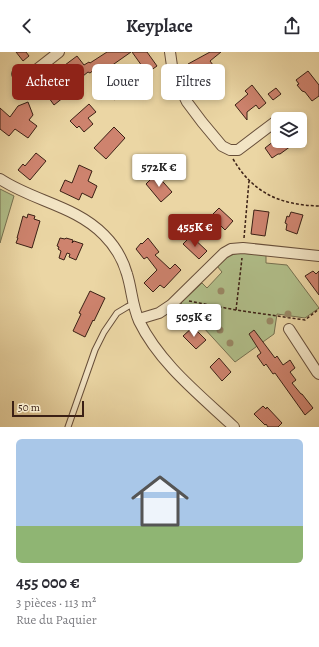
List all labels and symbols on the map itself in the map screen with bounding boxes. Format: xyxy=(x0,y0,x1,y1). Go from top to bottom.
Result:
pin: 572K € xyxy=(126,154,192,188)
pin: 455K € xyxy=(162,214,228,248)
pin: 505K € xyxy=(161,304,227,338)
scale bar xyxy=(12,399,84,418)

